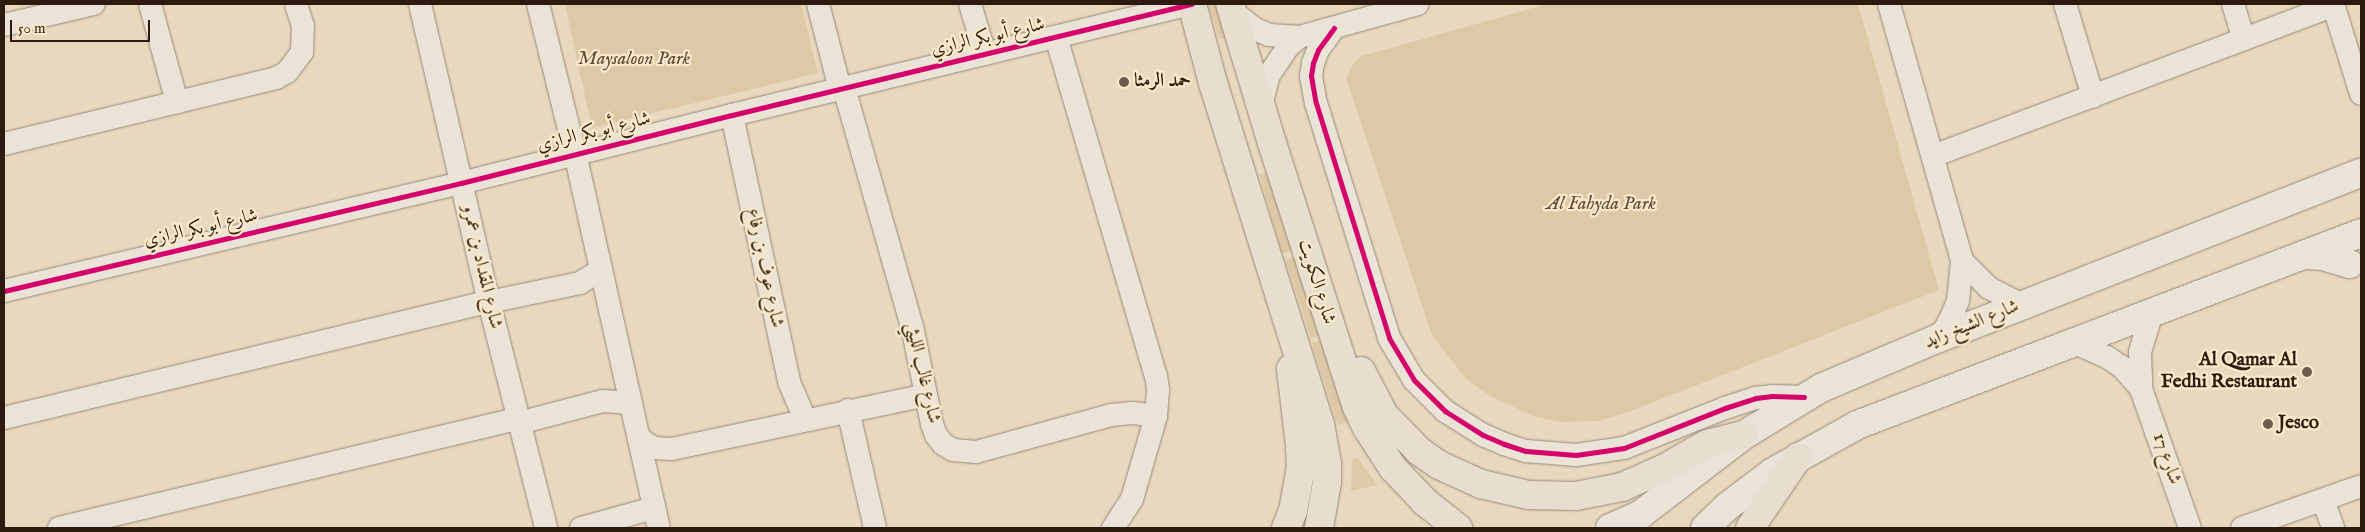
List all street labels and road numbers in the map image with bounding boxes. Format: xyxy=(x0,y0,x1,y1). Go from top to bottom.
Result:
street label: شارع أبو بكر الرازي xyxy=(929,14,1047,62)
street label: شارع أبو بكر الرازي xyxy=(535,108,653,158)
street label: شارع المقداد بن عمرو xyxy=(456,203,506,331)
street label: شارع أبو بكر الرازي xyxy=(142,205,260,253)
street label: شارع عوف بن رفاع xyxy=(740,206,788,330)
street label: شارع الكويت xyxy=(1292,237,1340,327)
street label: شارع الشيخ زايد xyxy=(1921,296,2023,354)
street label: شارع غالب الليثي xyxy=(899,320,945,426)
street label: شارع 17 xyxy=(2147,430,2185,488)

